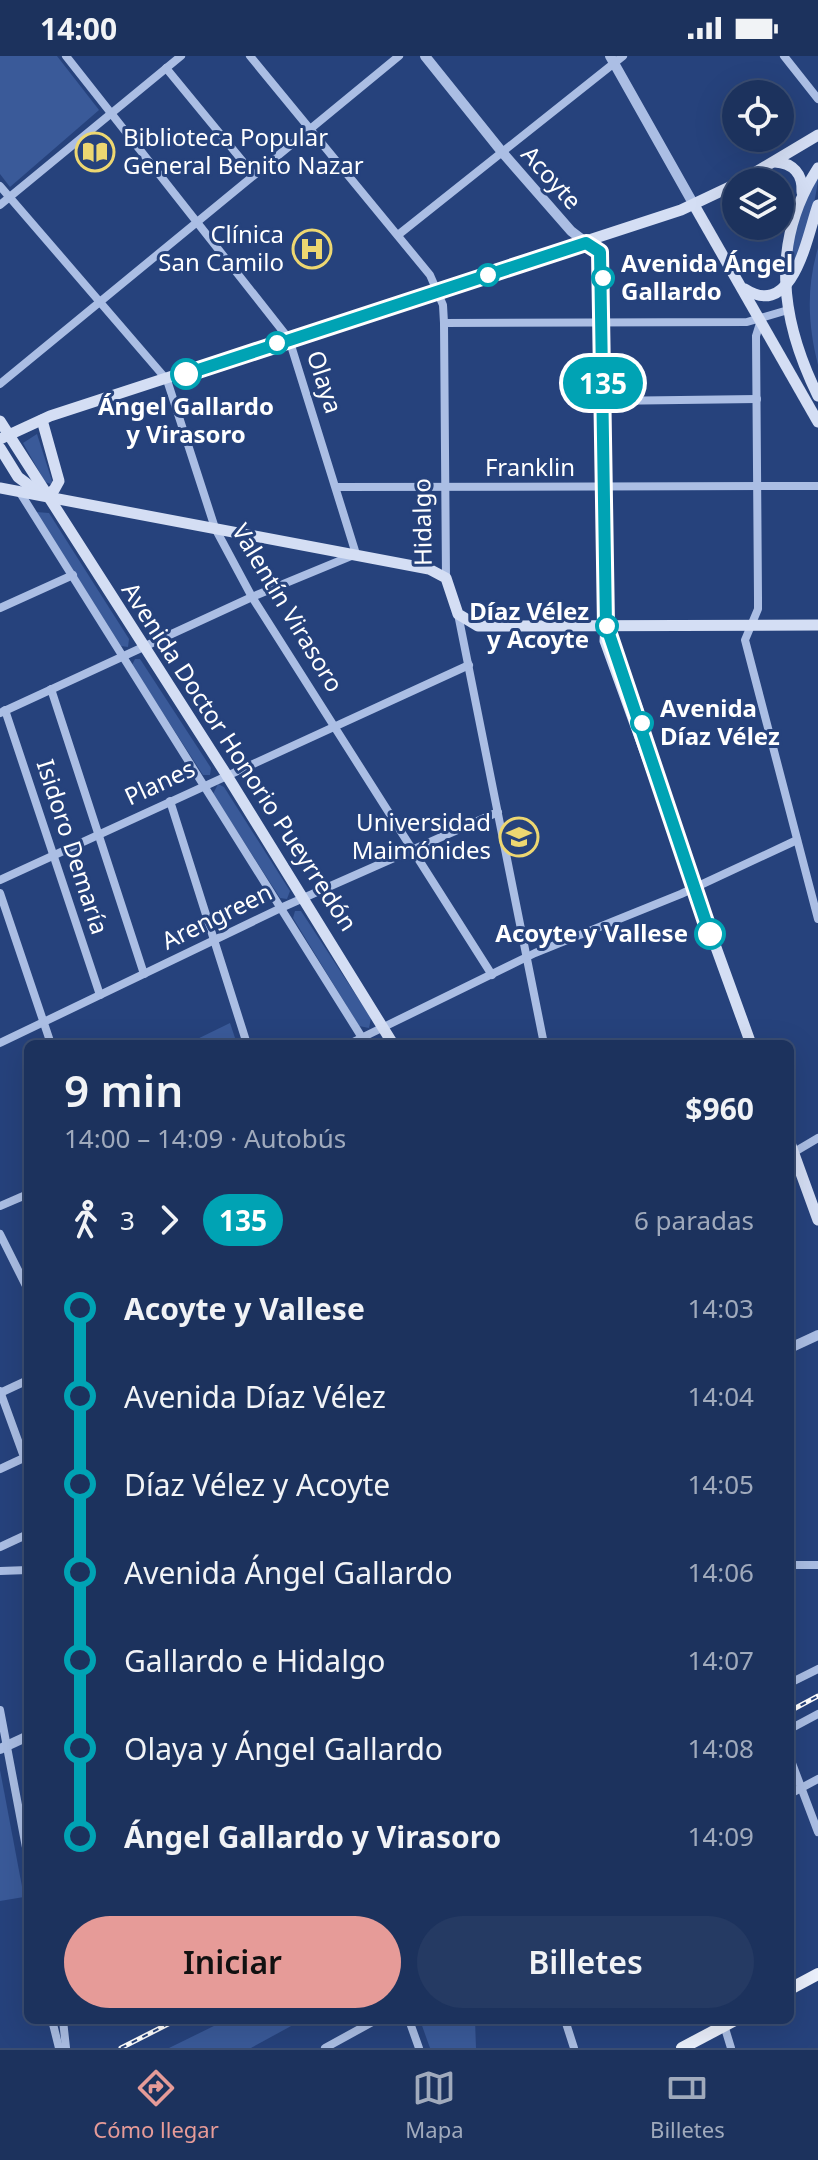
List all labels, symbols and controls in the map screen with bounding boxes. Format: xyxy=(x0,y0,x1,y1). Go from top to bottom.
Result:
text: 14:00 xyxy=(40,8,117,49)
map controls xyxy=(722,80,794,240)
button: locate xyxy=(722,80,794,152)
place label: Biblioteca Popular General Benito Nazar xyxy=(123,120,364,181)
library icon: Biblioteca Popular General Benito Nazar xyxy=(74,131,116,173)
street label: Acoyte xyxy=(515,138,590,216)
button: layers xyxy=(722,168,794,240)
place label: Clínica San Camilo xyxy=(158,217,284,278)
hospital icon: Clínica San Camilo xyxy=(291,228,333,270)
place label: Avenida Ángel Gallardo xyxy=(621,246,793,307)
unlabelled marker xyxy=(477,264,499,286)
marker: Avenida Ángel Gallardo xyxy=(592,267,614,289)
unlabelled marker xyxy=(266,332,288,354)
street label: Olaya xyxy=(300,346,351,417)
line badge: 135 xyxy=(557,357,649,409)
marker: Ángel Gallardo y Virasoro xyxy=(171,359,201,389)
text: 135 xyxy=(579,364,627,402)
place label: Ángel Gallardo y Virasoro xyxy=(98,389,274,450)
street label: Franklin xyxy=(485,450,575,483)
street label: Hidalgo xyxy=(404,478,439,566)
street label: Valentín Virasoro xyxy=(225,517,352,698)
street label: Avenida Doctor Honorio Pueyrredón xyxy=(115,575,366,937)
place label: Díaz Vélez y Acoyte xyxy=(469,594,589,655)
marker: Díaz Vélez y Acoyte xyxy=(596,615,618,637)
place label: Avenida Díaz Vélez xyxy=(660,691,780,752)
marker: Avenida Díaz Vélez xyxy=(631,712,653,734)
street label: Planes xyxy=(119,751,200,812)
street label: Isidoro Demaría xyxy=(30,755,117,938)
place label: Universidad Maimónides xyxy=(352,805,491,866)
school or university icon: Universidad Maimónides xyxy=(498,816,540,858)
street label: Arengreen xyxy=(156,875,277,957)
place label: Acoyte y Vallese xyxy=(495,916,688,949)
marker: Acoyte y Vallese xyxy=(695,919,725,949)
text: 9 min xyxy=(64,1060,183,1120)
text: $960 xyxy=(685,1088,754,1129)
text: 14:00 – 14:09 · Autobús xyxy=(64,1120,346,1156)
icon: walk xyxy=(64,1198,108,1242)
icon: forward xyxy=(147,1198,191,1242)
text: 135 xyxy=(219,1201,267,1239)
text: 3 xyxy=(120,1202,135,1238)
text: 6 paradas xyxy=(634,1202,754,1238)
text: Acoyte y Vallese xyxy=(124,1288,365,1329)
text: 14:03 xyxy=(688,1290,754,1326)
text: Avenida Díaz Vélez xyxy=(124,1376,386,1417)
text: 14:04 xyxy=(688,1378,754,1414)
text: Díaz Vélez y Acoyte xyxy=(124,1464,390,1505)
text: 14:05 xyxy=(688,1466,754,1502)
text: Avenida Ángel Gallardo xyxy=(124,1552,453,1593)
text: 14:06 xyxy=(688,1554,754,1590)
text: Gallardo e Hidalgo xyxy=(124,1640,385,1681)
text: 14:07 xyxy=(688,1642,754,1678)
text: Olaya y Ángel Gallardo xyxy=(124,1728,443,1769)
text: 14:08 xyxy=(688,1730,754,1766)
text: Ángel Gallardo y Virasoro xyxy=(124,1816,501,1857)
text: 14:09 xyxy=(688,1818,754,1854)
button: Iniciar xyxy=(64,1916,401,2008)
button: Billetes xyxy=(417,1916,754,2008)
tab: Cómo llegar xyxy=(93,2066,219,2144)
tab: Mapa xyxy=(405,2066,464,2144)
tab: Billetes xyxy=(650,2066,725,2144)

